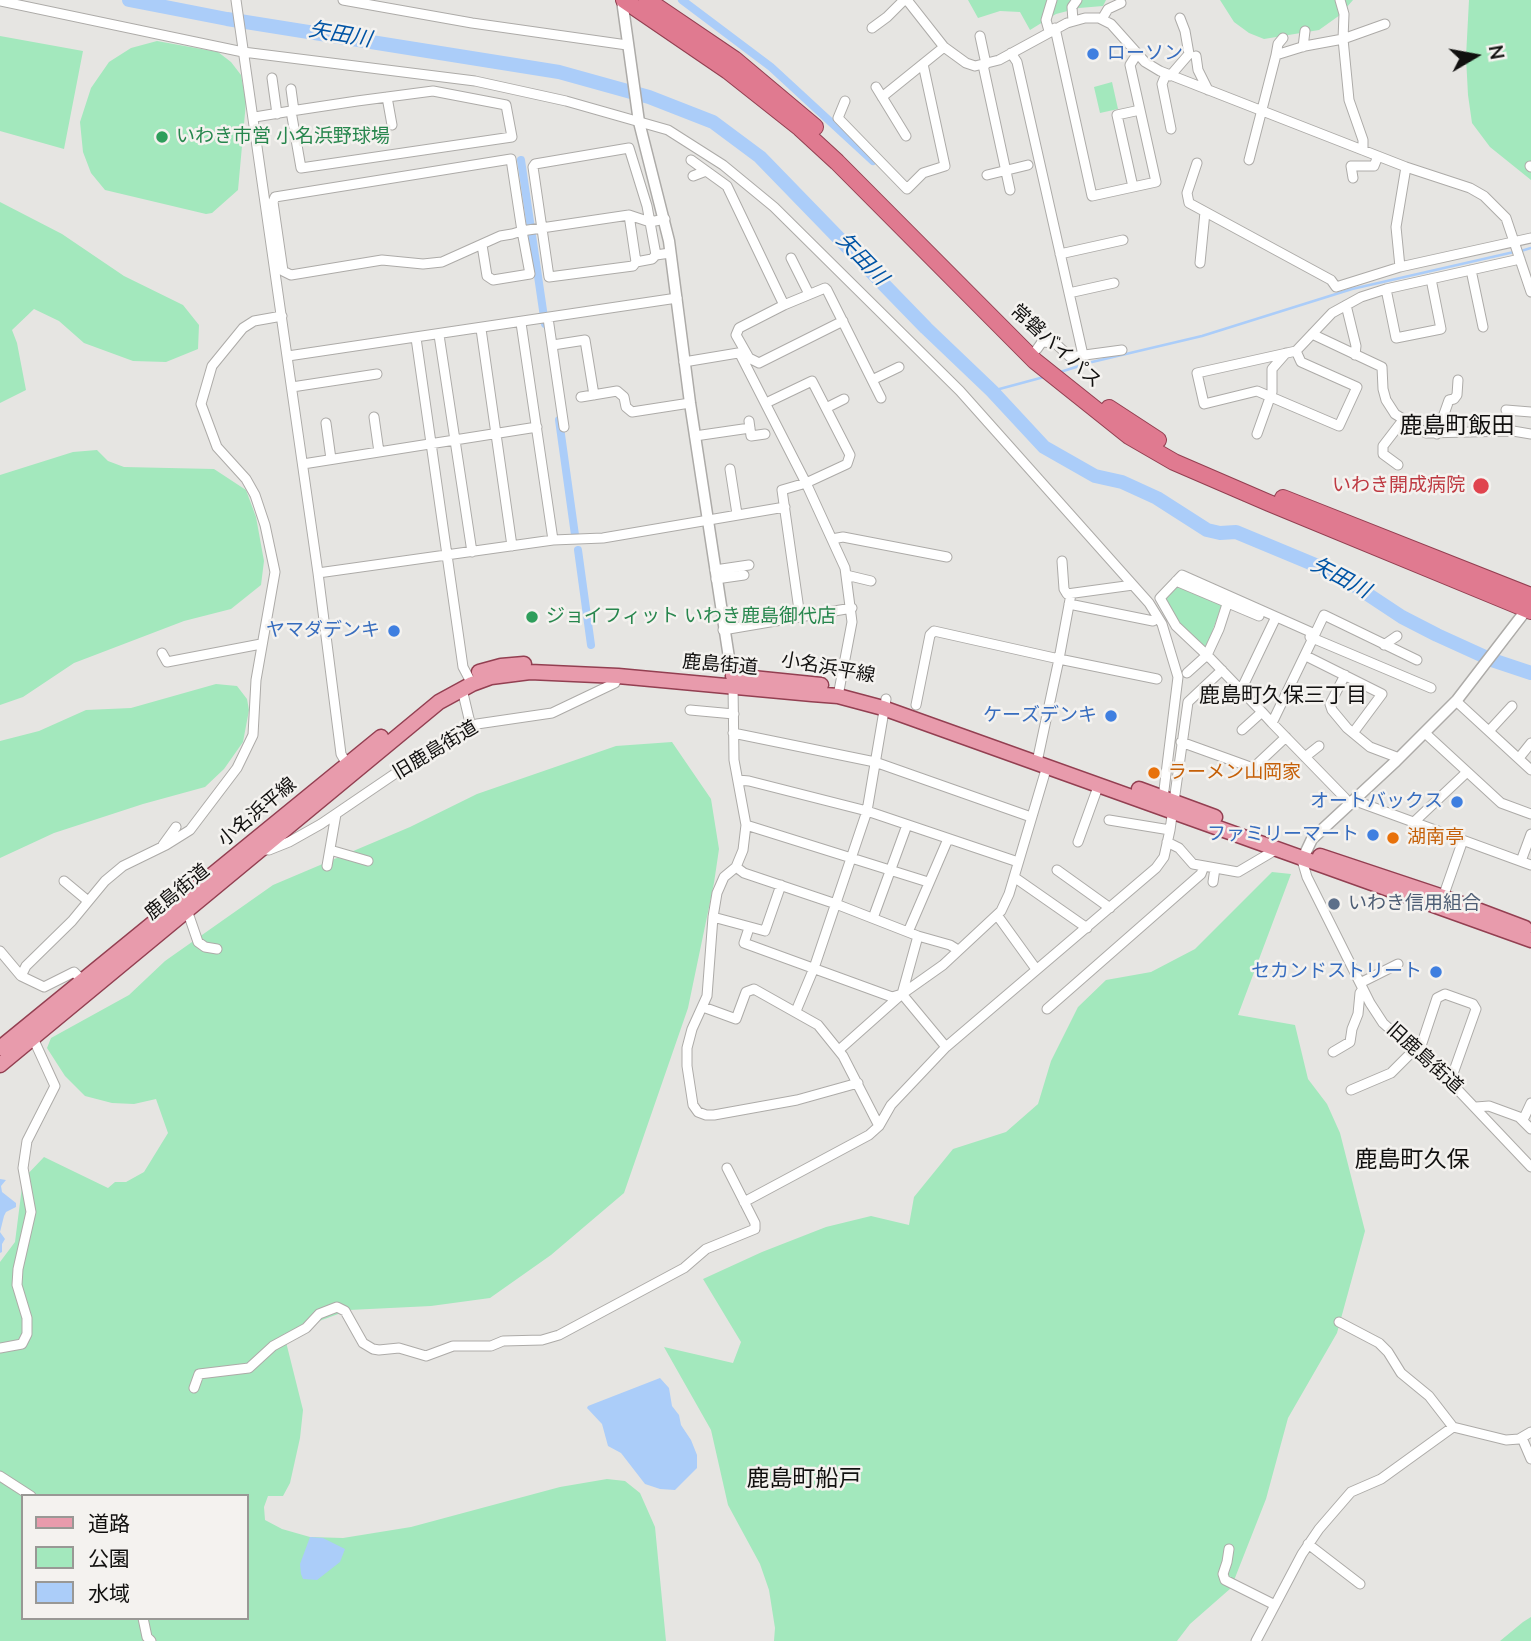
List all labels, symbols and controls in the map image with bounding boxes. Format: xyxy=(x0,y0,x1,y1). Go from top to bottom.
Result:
water label: 矢田川 xyxy=(307,18,373,54)
north arrow xyxy=(1440,21,1510,91)
place label: ローソン xyxy=(1107,43,1183,65)
text: N xyxy=(1482,43,1510,62)
marker: ローソン xyxy=(1085,46,1101,62)
place label: いわき市営 小名浜野球場 xyxy=(176,126,390,148)
marker: いわき市営 小名浜野球場 xyxy=(154,129,170,145)
water label: 矢田川 xyxy=(830,229,892,291)
street label: 常磐バイパス xyxy=(1005,300,1105,394)
district label: 鹿島町飯田 xyxy=(1400,413,1514,441)
place label: いわき開成病院 xyxy=(1332,475,1465,497)
marker: いわき開成病院 xyxy=(1471,476,1491,496)
water label: 矢田川 xyxy=(1306,553,1374,605)
place label: ジョイフィット いわき鹿島御代店 xyxy=(546,606,836,628)
marker: ジョイフィット いわき鹿島御代店 xyxy=(524,609,540,625)
place label: ヤマダデンキ xyxy=(266,620,380,642)
marker: ヤマダデンキ xyxy=(386,623,402,639)
street label: 小名浜平線 xyxy=(779,650,877,688)
street label: 鹿島街道 xyxy=(681,651,759,681)
district label: 鹿島町久保三丁目 xyxy=(1199,684,1367,710)
place label: ケーズデンキ xyxy=(983,705,1097,727)
marker: ケーズデンキ xyxy=(1103,708,1119,724)
street label: 旧鹿島街道 xyxy=(389,717,483,785)
place label: ラーメン山岡家 xyxy=(1168,762,1301,784)
marker: ラーメン山岡家 xyxy=(1146,765,1162,781)
street label: 小名浜平線 xyxy=(214,774,302,852)
place label: オートバックス xyxy=(1310,791,1443,813)
marker: オートバックス xyxy=(1449,794,1465,810)
place label: ファミリーマート xyxy=(1207,824,1359,846)
marker: ファミリーマート xyxy=(1365,827,1381,843)
place label: 湖南亭 xyxy=(1407,827,1464,849)
marker: 湖南亭 xyxy=(1385,830,1401,846)
street label: 鹿島街道 xyxy=(141,860,215,926)
place label: いわき信用組合 xyxy=(1348,893,1481,915)
marker: いわき信用組合 xyxy=(1326,896,1342,912)
place label: セカンドストリート xyxy=(1251,961,1422,983)
marker: セカンドストリート xyxy=(1428,964,1444,980)
street label: 旧鹿島街道 xyxy=(1381,1019,1467,1099)
district label: 鹿島町久保 xyxy=(1355,1147,1469,1175)
district label: 鹿島町船戸 xyxy=(747,1466,861,1494)
legend xyxy=(21,1494,248,1620)
text: 道路 xyxy=(88,1510,130,1538)
text: 公園 xyxy=(88,1545,130,1573)
text: 水域 xyxy=(88,1580,130,1608)

